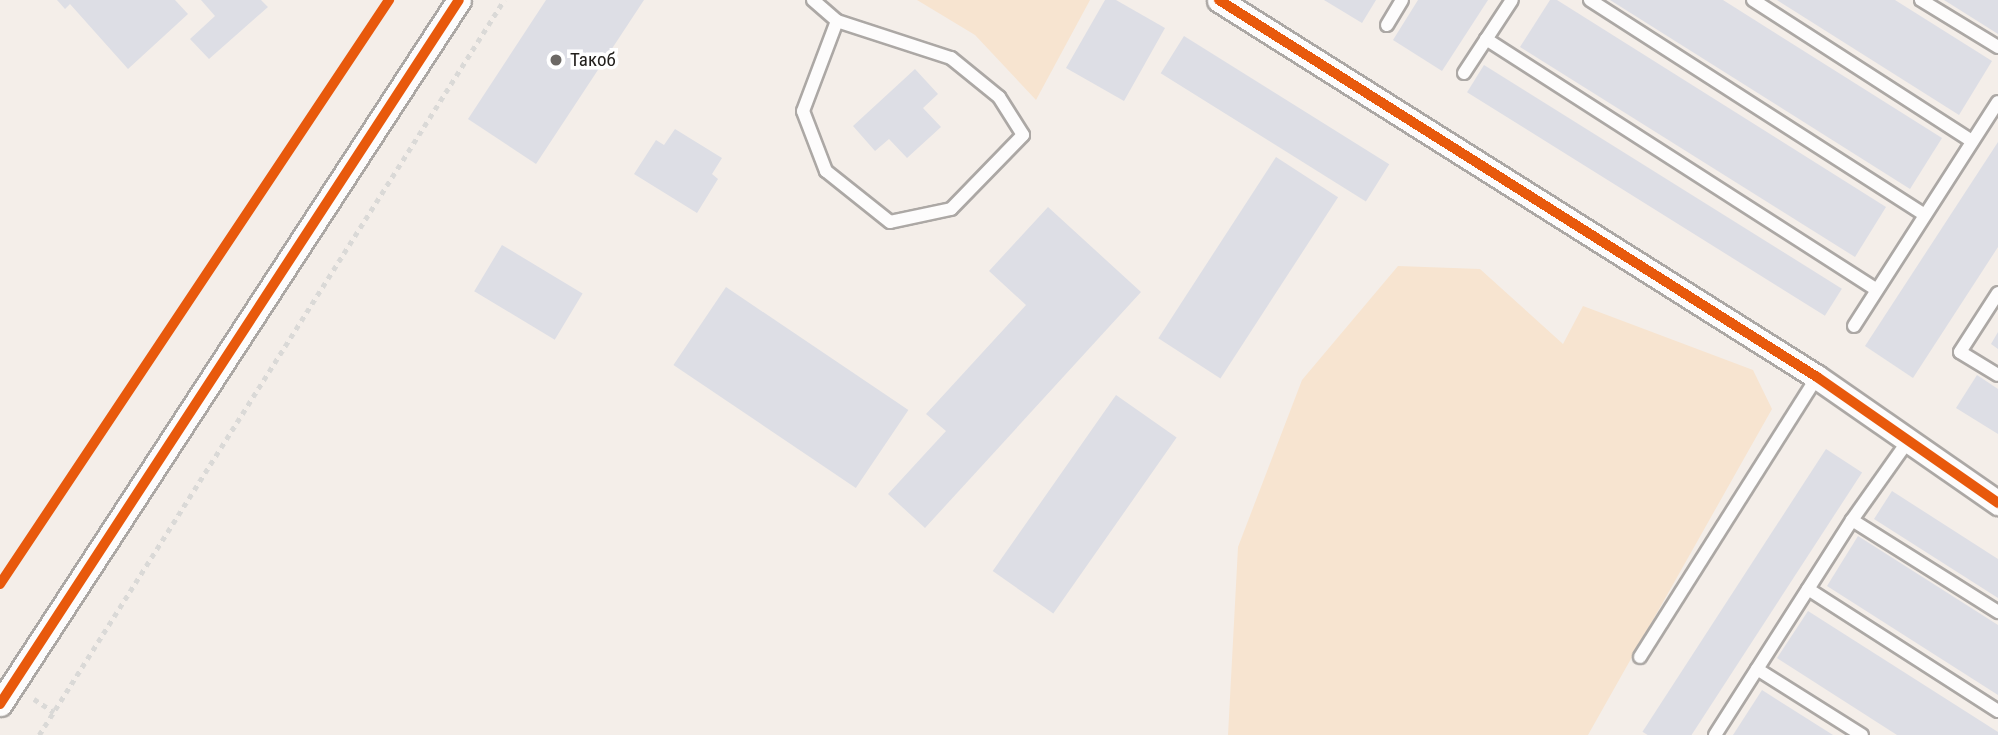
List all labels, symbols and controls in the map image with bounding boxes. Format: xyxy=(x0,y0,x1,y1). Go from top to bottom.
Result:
place label: Такоб xyxy=(570,49,616,71)
marker: Такоб xyxy=(548,52,564,68)

